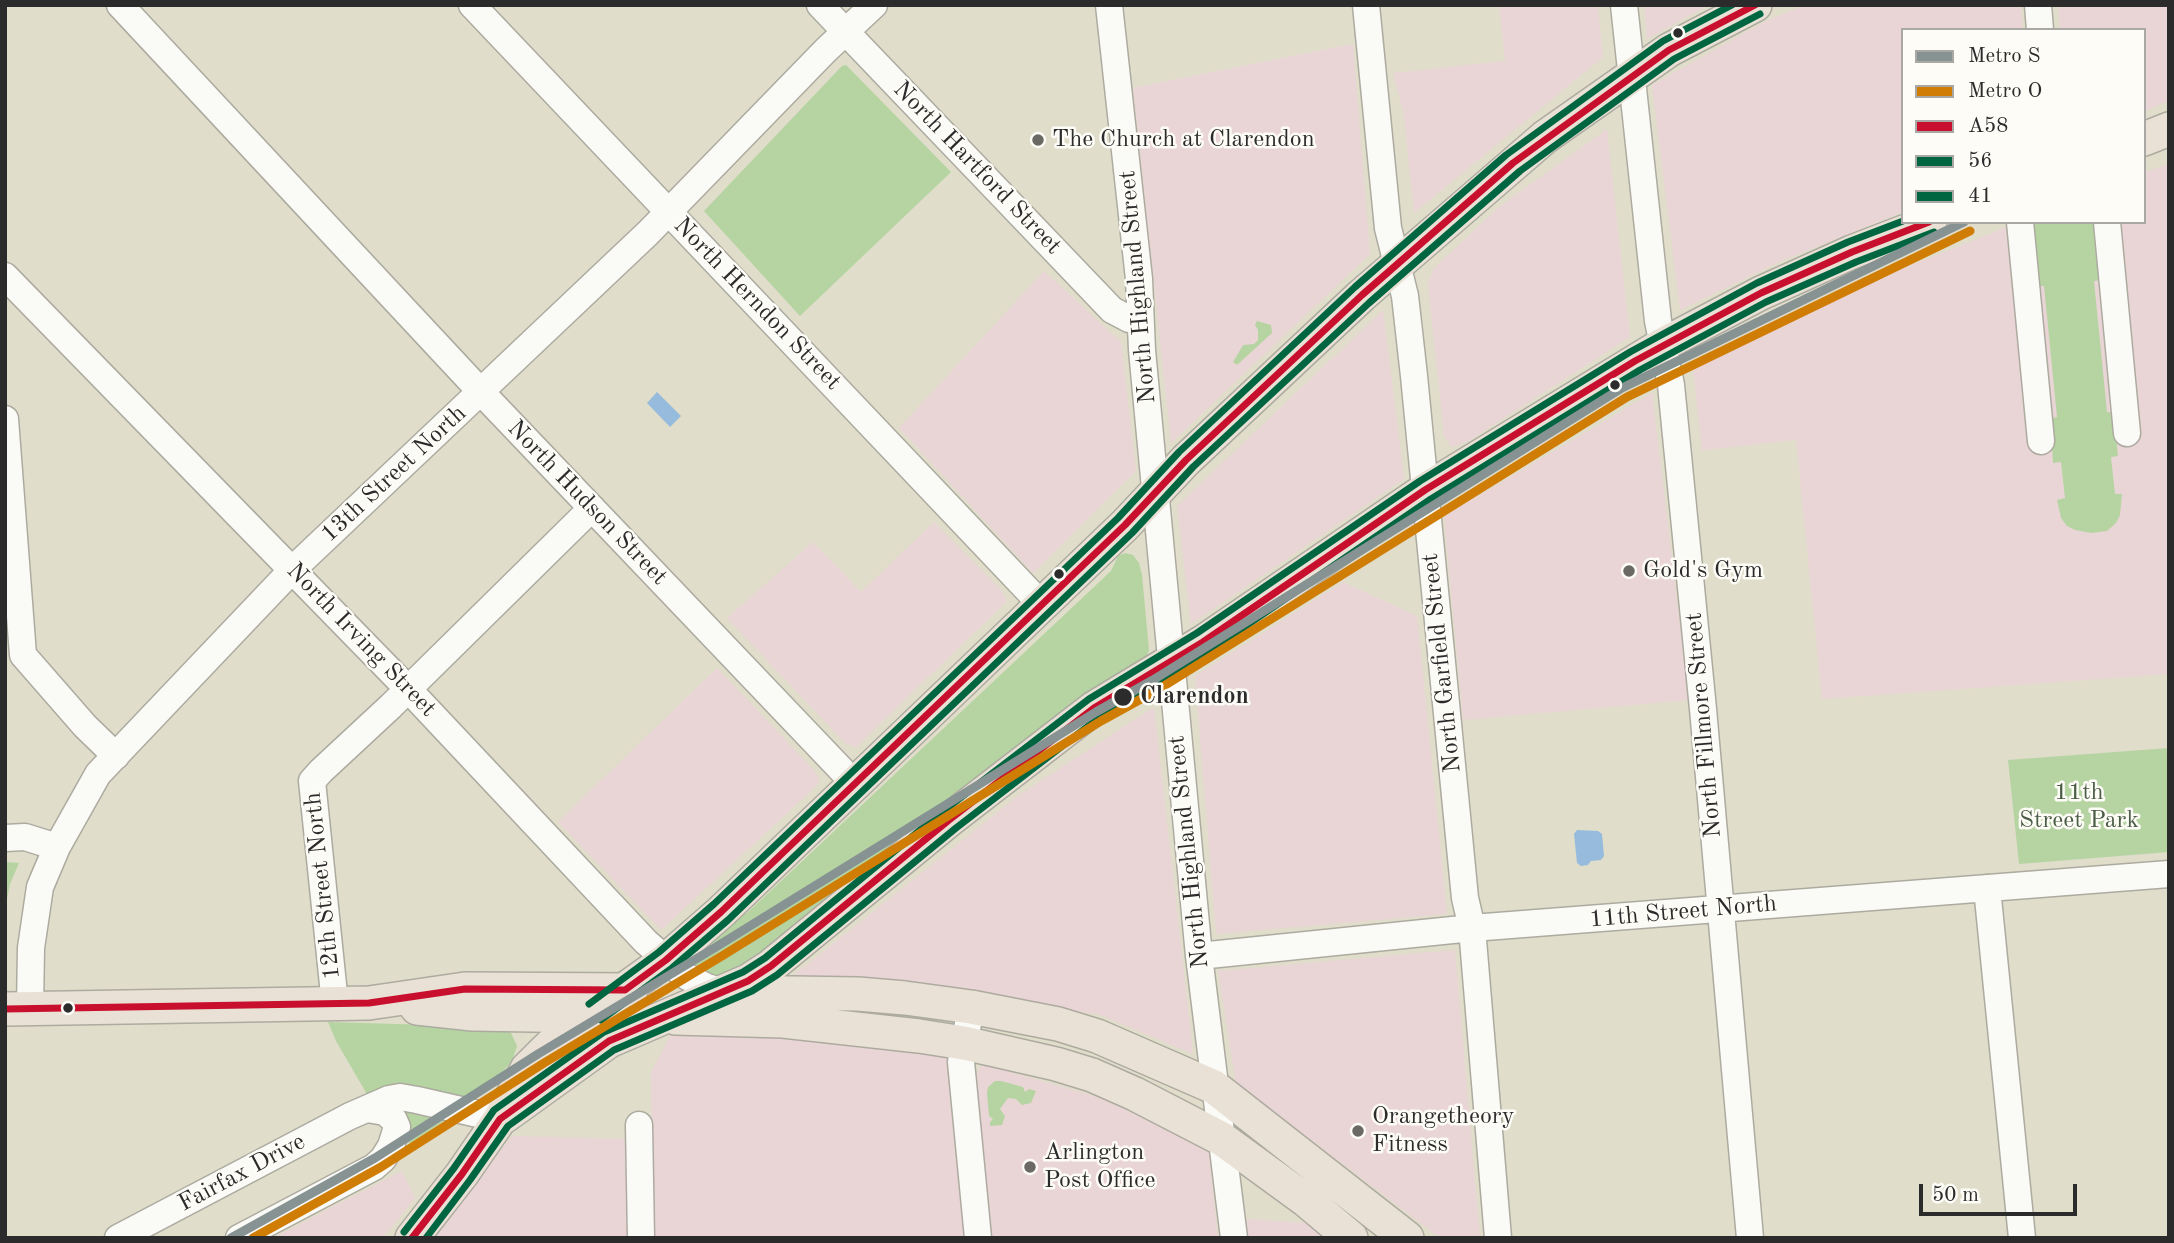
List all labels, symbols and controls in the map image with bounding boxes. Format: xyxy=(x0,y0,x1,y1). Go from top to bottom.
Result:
unlabelled marker xyxy=(1671,26,1685,40)
legend xyxy=(1901,28,2146,224)
text: Metro S xyxy=(1968,46,2041,67)
street label: North Hartford Street xyxy=(887,75,1067,261)
text: Metro O xyxy=(1968,81,2042,102)
text: A58 xyxy=(1968,116,2008,137)
place label: The Church at Clarendon xyxy=(1052,126,1315,154)
marker: The Church at Clarendon xyxy=(1030,132,1046,148)
text: 56 xyxy=(1968,151,1992,172)
street label: North Highland Street xyxy=(1113,169,1163,405)
text: 41 xyxy=(1968,186,1992,207)
street label: North Herndon Street xyxy=(667,212,847,396)
unlabelled marker xyxy=(1608,378,1622,392)
street label: 13th Street North xyxy=(315,399,473,549)
street label: North Hudson Street xyxy=(501,414,673,592)
street label: North Garfield Street xyxy=(1416,552,1468,774)
street label: North Irving Street xyxy=(280,557,442,723)
place label: Gold's Gym xyxy=(1643,557,1763,585)
marker: Gold's Gym xyxy=(1621,563,1637,579)
unlabelled marker xyxy=(1052,567,1066,581)
street label: North Fillmore Street xyxy=(1680,611,1728,839)
place label: Clarendon xyxy=(1140,683,1249,711)
marker: Clarendon xyxy=(1112,686,1134,708)
street label: North Highland Street xyxy=(1162,734,1216,970)
park label: 11th Street Park xyxy=(2019,779,2139,835)
street label: 12th Street North xyxy=(299,791,347,981)
street label: 11th Street North xyxy=(1588,889,1778,935)
unlabelled marker xyxy=(61,1001,75,1015)
place label: Orangetheory Fitness xyxy=(1372,1103,1514,1159)
marker: Orangetheory Fitness xyxy=(1350,1123,1366,1139)
street label: Fairfax Drive xyxy=(174,1128,310,1218)
place label: Arlington Post Office xyxy=(1044,1139,1155,1195)
marker: Arlington Post Office xyxy=(1022,1159,1038,1175)
scale bar xyxy=(1922,1170,2080,1214)
text: 50 m xyxy=(1932,1185,1979,1206)

